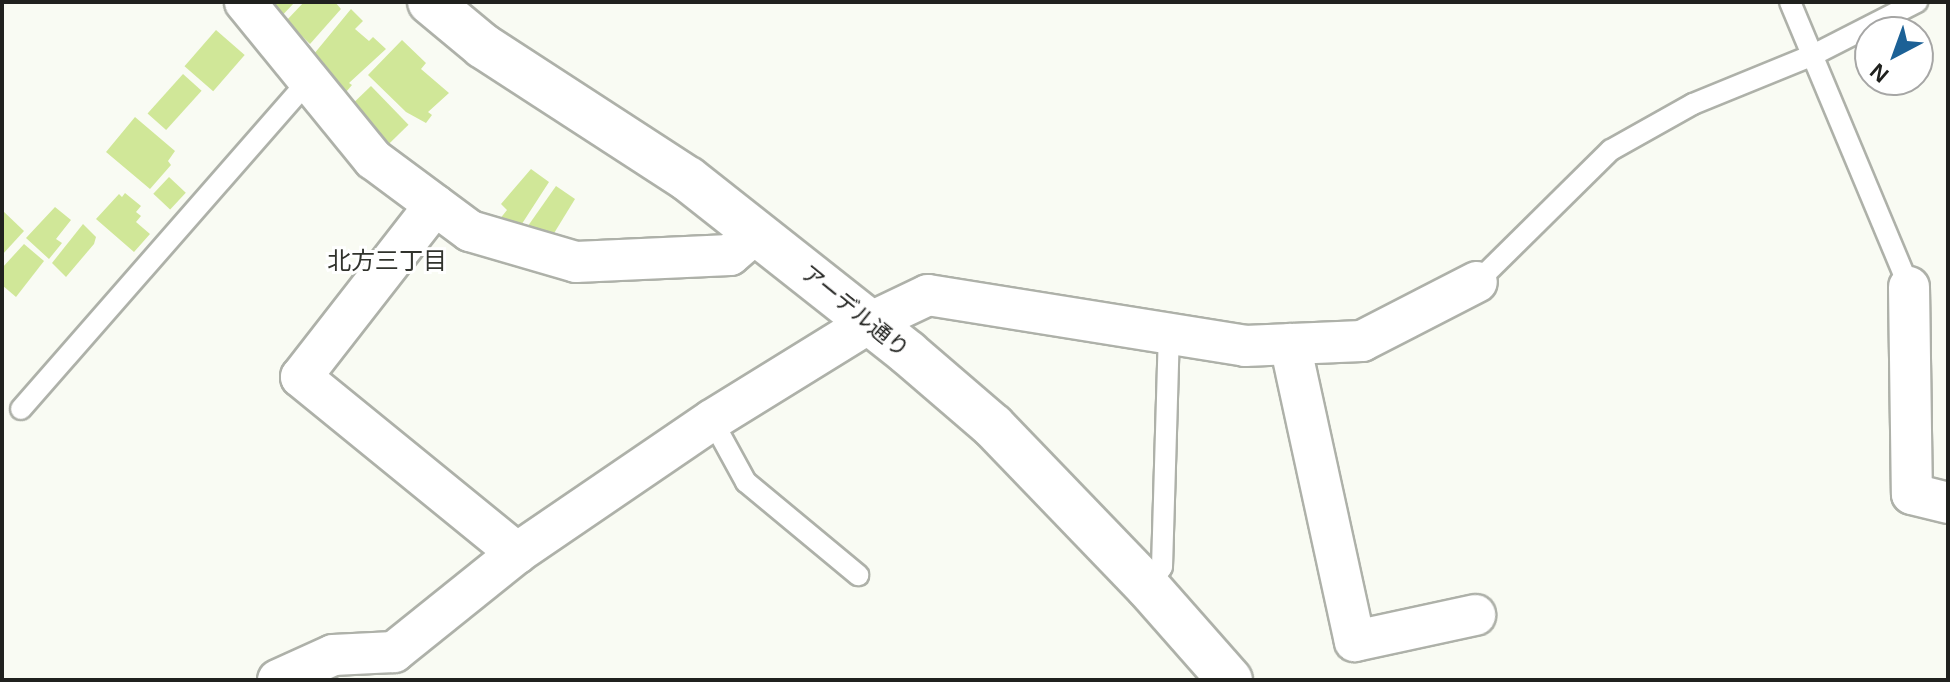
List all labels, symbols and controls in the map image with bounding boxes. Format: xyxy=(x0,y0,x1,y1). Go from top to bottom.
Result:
north arrow xyxy=(1854,16,1934,96)
text: N xyxy=(1865,58,1893,88)
district label: 北方三丁目 xyxy=(327,247,447,275)
street label: アーデル通り xyxy=(796,260,914,362)

